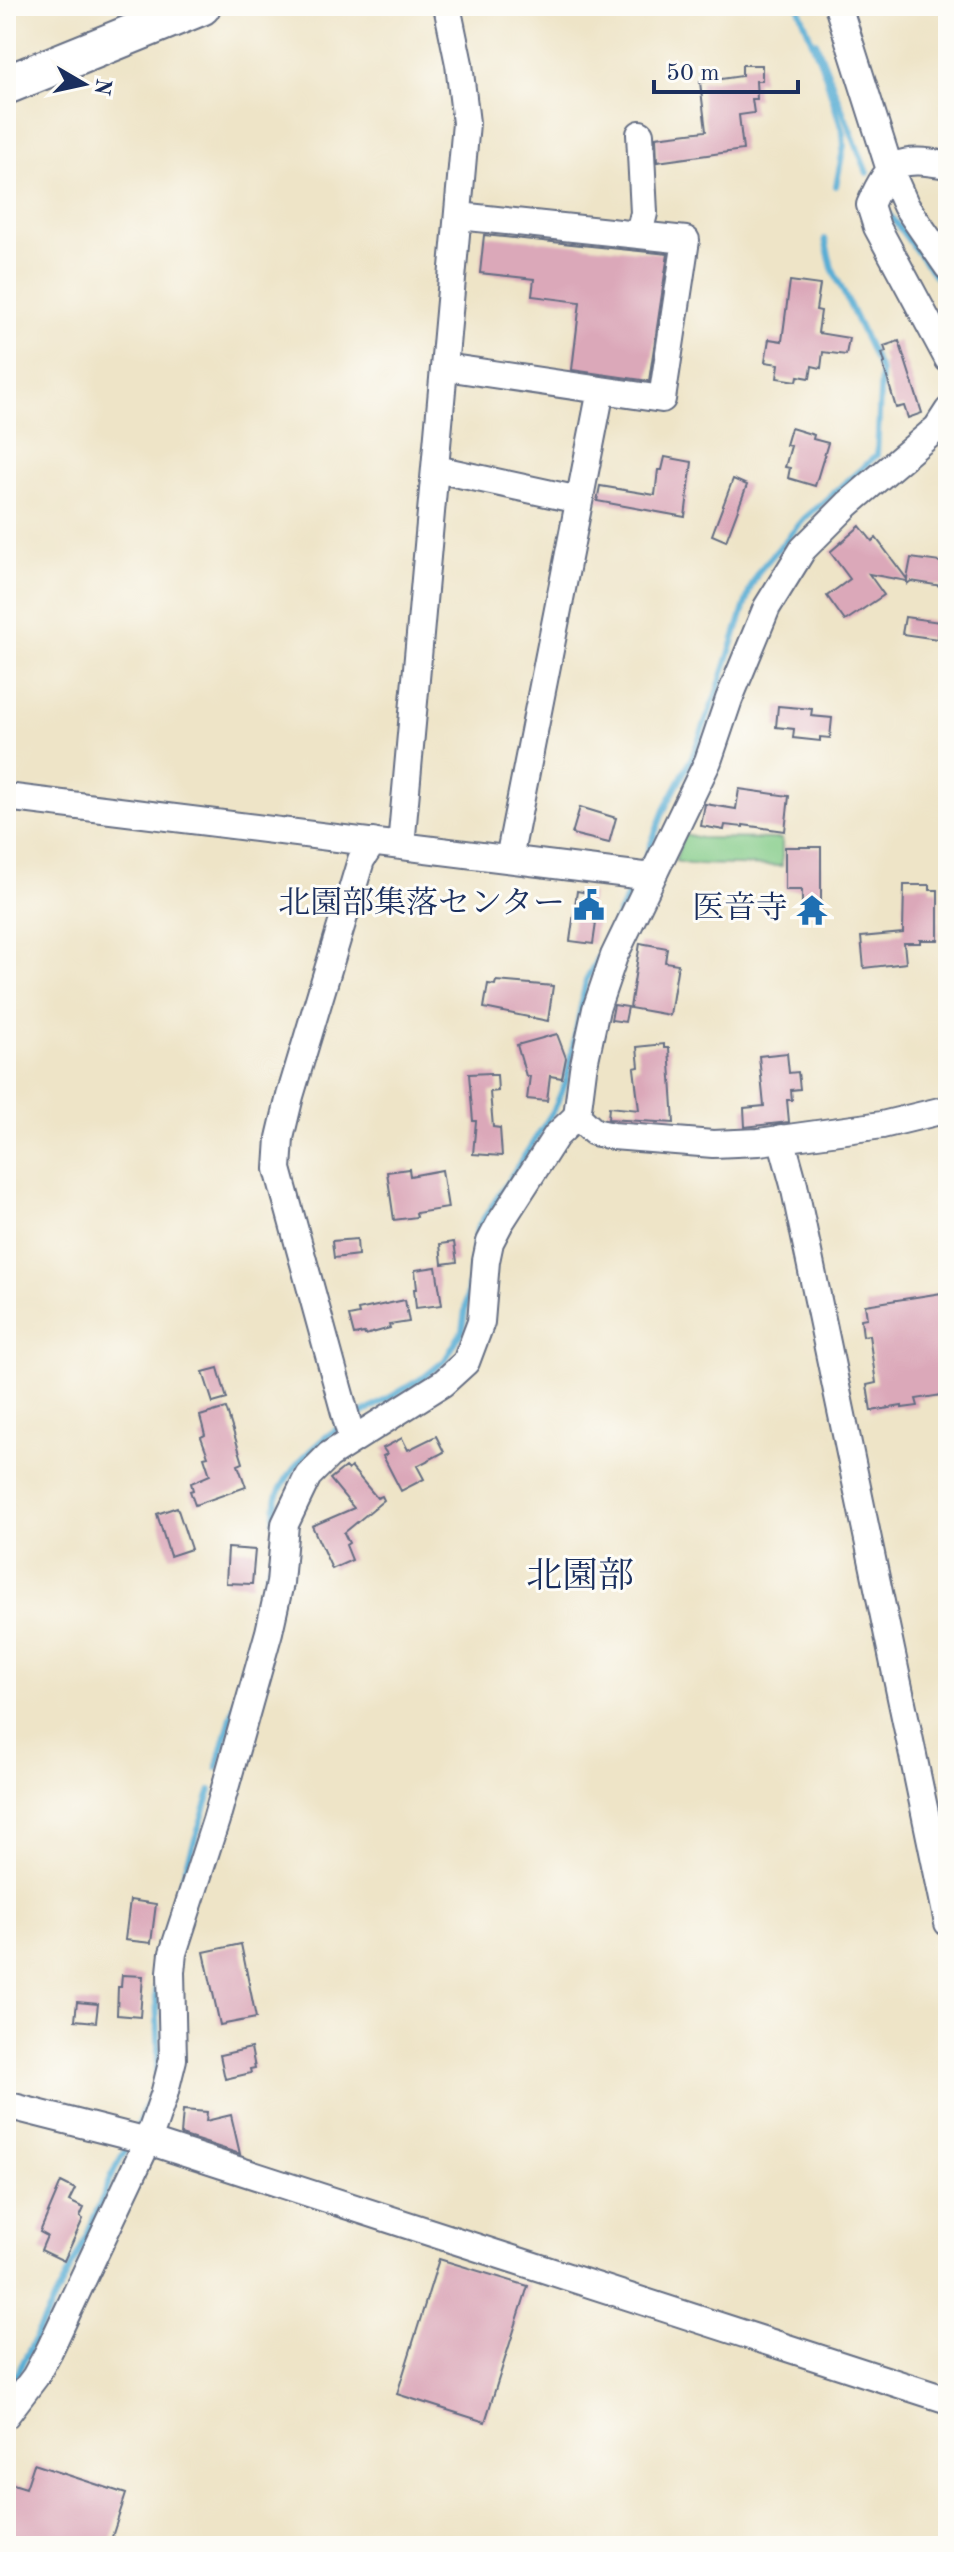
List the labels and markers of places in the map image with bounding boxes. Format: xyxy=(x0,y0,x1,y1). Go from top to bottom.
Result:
place label: 北園部集落センター xyxy=(278,886,565,921)
public building icon: 北園部集落センター xyxy=(572,888,606,922)
place label: 医音寺 xyxy=(692,891,788,926)
temple icon: 医音寺 xyxy=(795,893,829,927)

